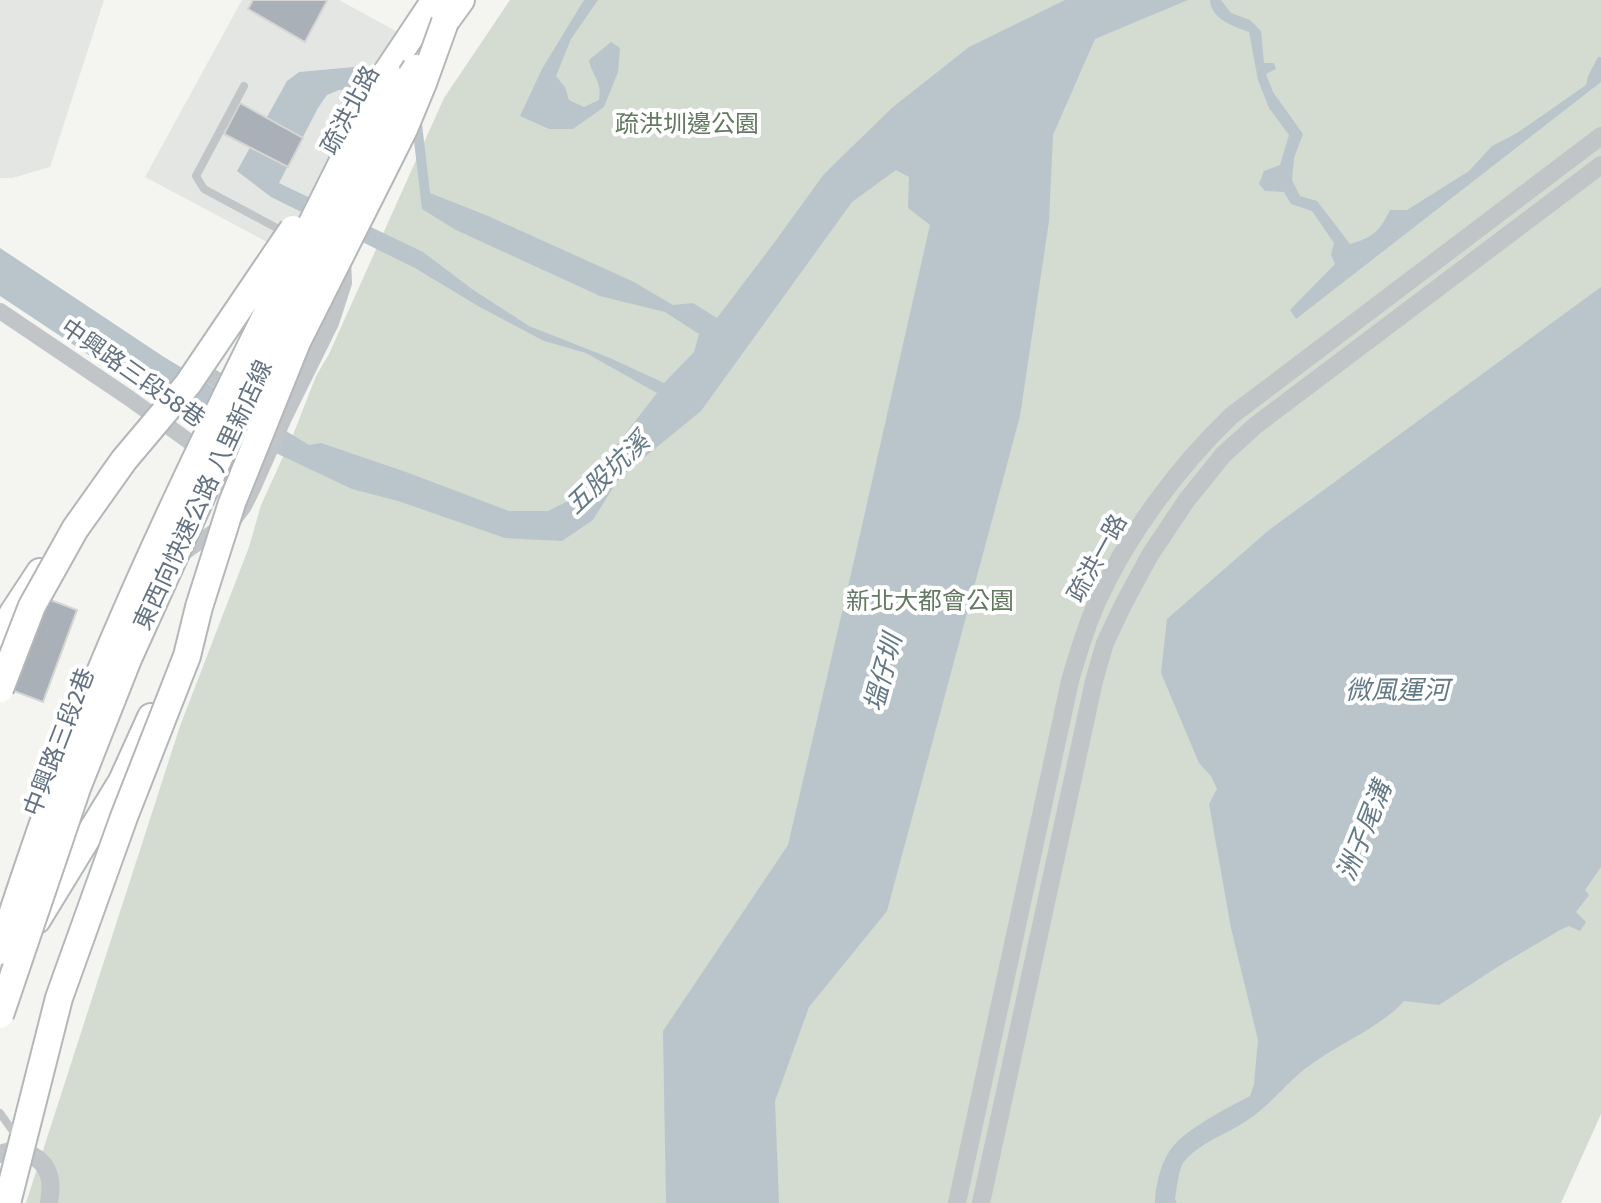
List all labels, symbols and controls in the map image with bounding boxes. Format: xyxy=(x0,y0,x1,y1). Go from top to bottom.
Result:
street label: 疏洪北路 xyxy=(315,61,385,159)
park label: 疏洪圳邊公園 xyxy=(615,110,759,138)
street label: 中興路三段58巷 xyxy=(56,313,210,433)
street label: 東西向快速公路 八里新店線 xyxy=(128,356,278,634)
water label: 五股坑溪 xyxy=(559,423,658,521)
street label: 疏洪一路 xyxy=(1061,509,1133,607)
park label: 新北大都會公園 xyxy=(846,587,1014,615)
water label: 塭仔圳 xyxy=(858,628,910,715)
street label: 中興路三段2巷 xyxy=(18,664,100,820)
water label: 微風運河 xyxy=(1345,675,1454,706)
water label: 洲子尾溝 xyxy=(1331,773,1400,885)

